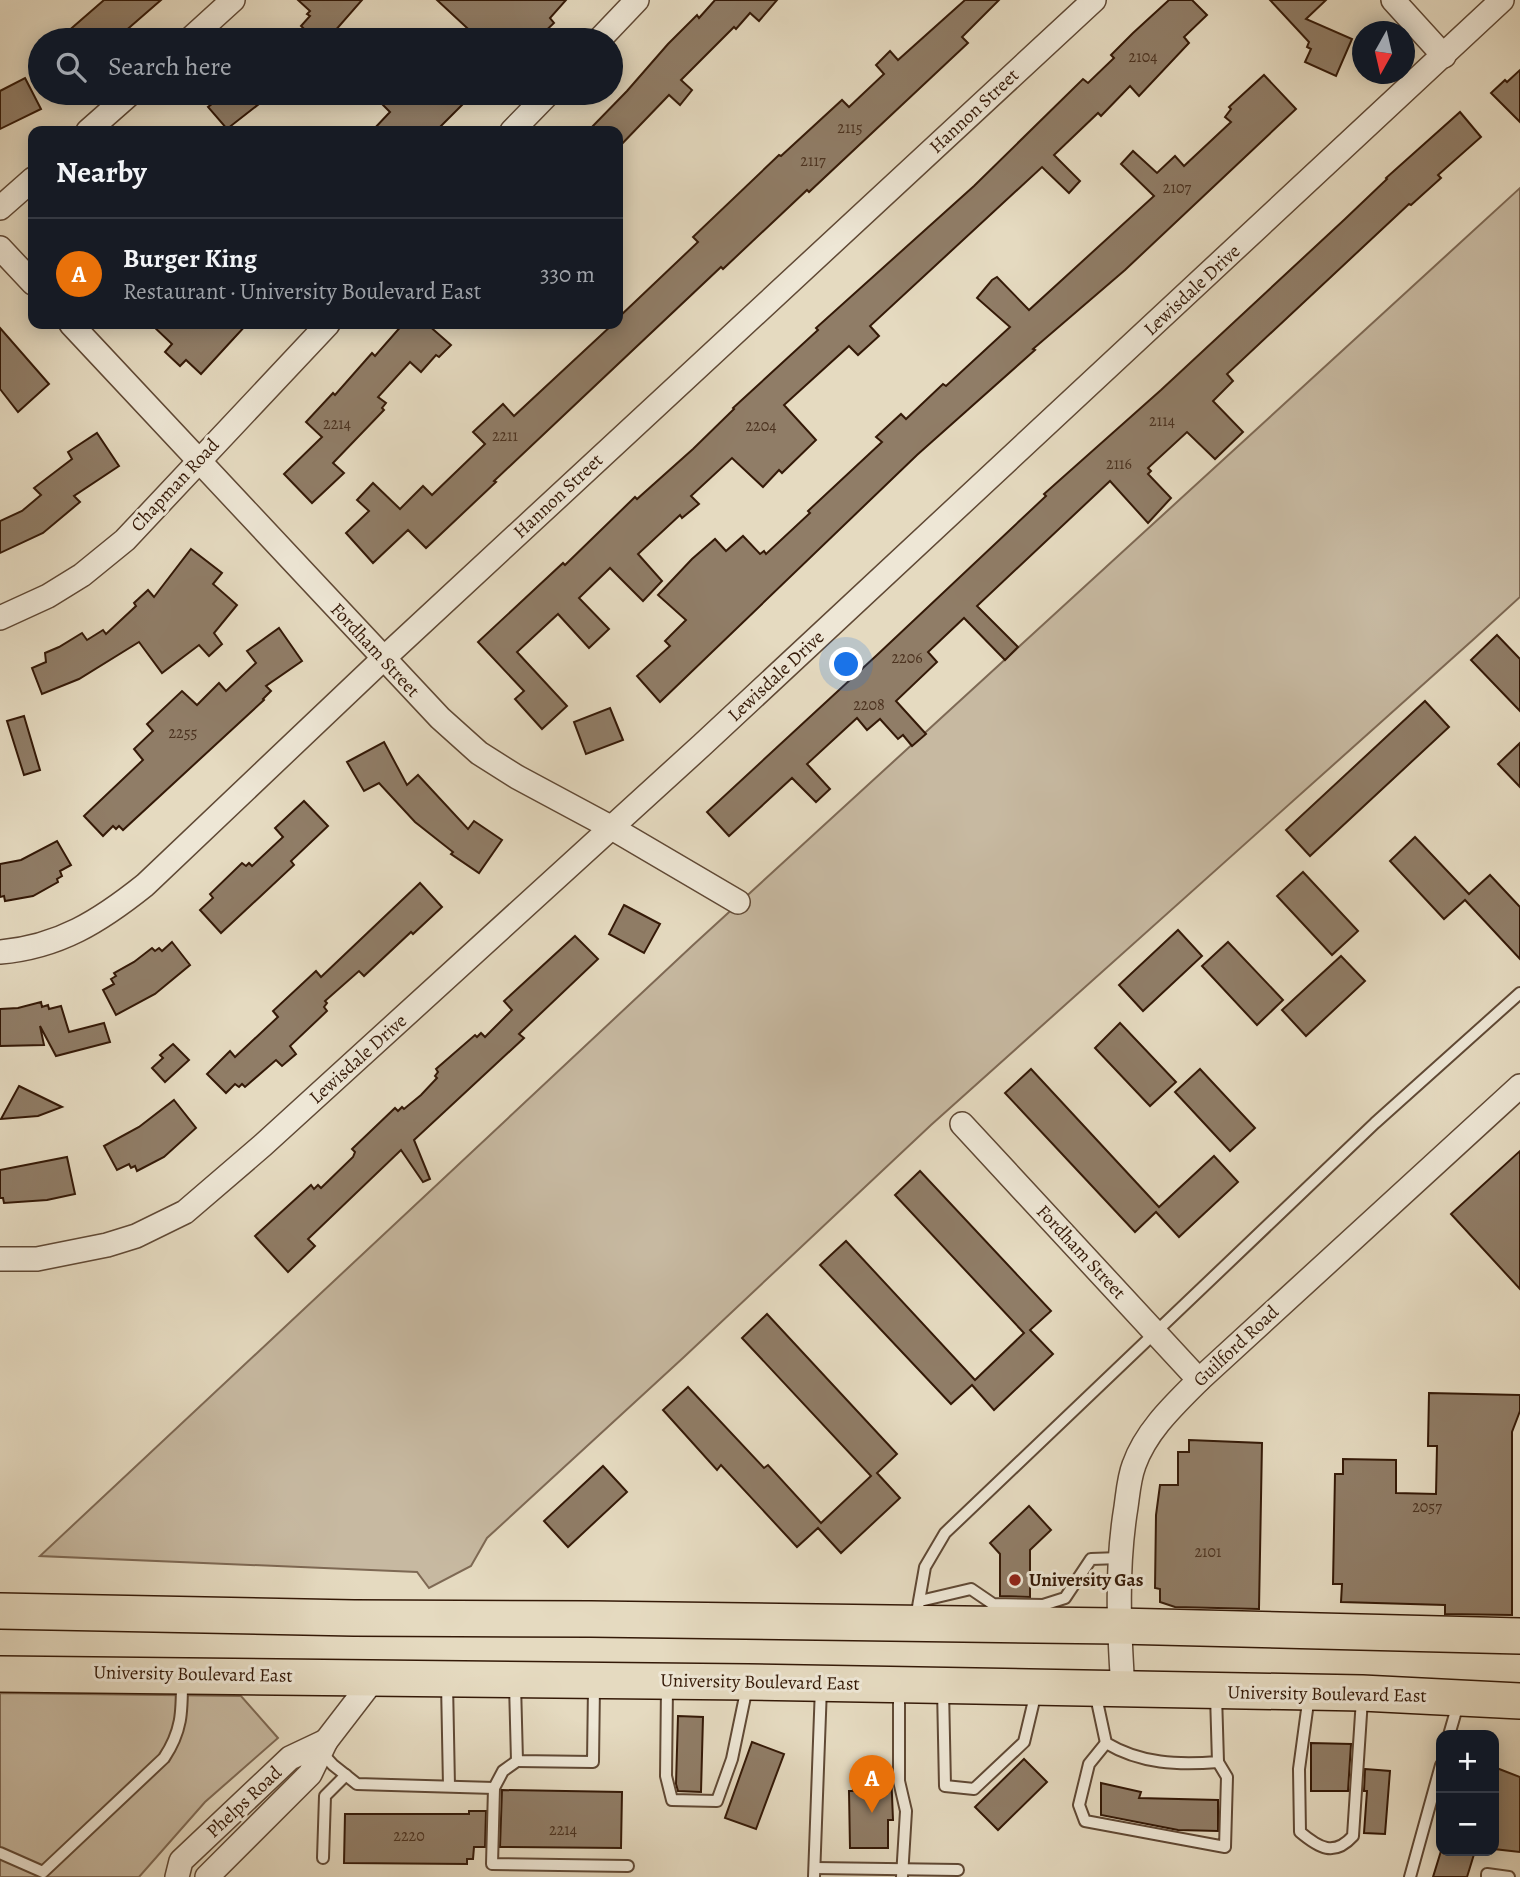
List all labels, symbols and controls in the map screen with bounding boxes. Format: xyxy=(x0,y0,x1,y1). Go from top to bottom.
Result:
north arrow xyxy=(1352,21,1415,84)
search box xyxy=(28,28,623,105)
house number: 2104 xyxy=(1129,46,1157,68)
icon: search xyxy=(52,48,90,86)
text: Search here xyxy=(108,49,232,84)
street label: Hannon Street xyxy=(923,63,1025,159)
house number: 2115 xyxy=(837,117,863,139)
house number: 2117 xyxy=(800,150,826,172)
text: Nearby xyxy=(56,152,147,192)
house number: 2107 xyxy=(1163,177,1191,199)
street label: Lewisdale Drive xyxy=(1138,238,1246,342)
text: Burger King xyxy=(123,241,257,276)
text: A xyxy=(72,259,86,290)
text: 330 m xyxy=(540,259,595,290)
text: Restaurant · University Boulevard East xyxy=(123,276,481,307)
house number: 2114 xyxy=(1149,410,1175,432)
house number: 2214 xyxy=(323,413,351,435)
house number: 2204 xyxy=(746,415,776,437)
house number: 2211 xyxy=(492,425,519,447)
street label: Chapman Road xyxy=(125,432,226,538)
street label: Hannon Street xyxy=(507,448,609,544)
house number: 2116 xyxy=(1106,453,1132,475)
street label: Fordham Street xyxy=(324,597,426,703)
street label: Lewisdale Drive xyxy=(722,624,830,728)
your location xyxy=(829,647,863,681)
house number: 2206 xyxy=(891,647,923,669)
house number: 2208 xyxy=(853,694,885,716)
house number: 2255 xyxy=(169,722,198,744)
street label: Lewisdale Drive xyxy=(304,1008,412,1110)
street label: Fordham Street xyxy=(1030,1199,1132,1305)
street label: Guilford Road xyxy=(1187,1299,1285,1393)
house number: 2057 xyxy=(1412,1496,1442,1518)
house number: 2101 xyxy=(1194,1541,1222,1563)
place label: University Gas xyxy=(1029,1567,1144,1593)
marker: University Gas xyxy=(1007,1572,1023,1588)
street label: University Boulevard East xyxy=(93,1659,293,1689)
street label: University Boulevard East xyxy=(660,1667,860,1697)
street label: University Boulevard East xyxy=(1227,1679,1427,1709)
map controls xyxy=(1436,1730,1499,1856)
button: + xyxy=(1436,1730,1499,1793)
pin: A xyxy=(849,1755,895,1813)
street label: Phelps Road xyxy=(200,1760,288,1844)
button: − xyxy=(1436,1793,1499,1856)
house number: 2214 xyxy=(549,1819,577,1841)
house number: 2220 xyxy=(393,1825,425,1847)

